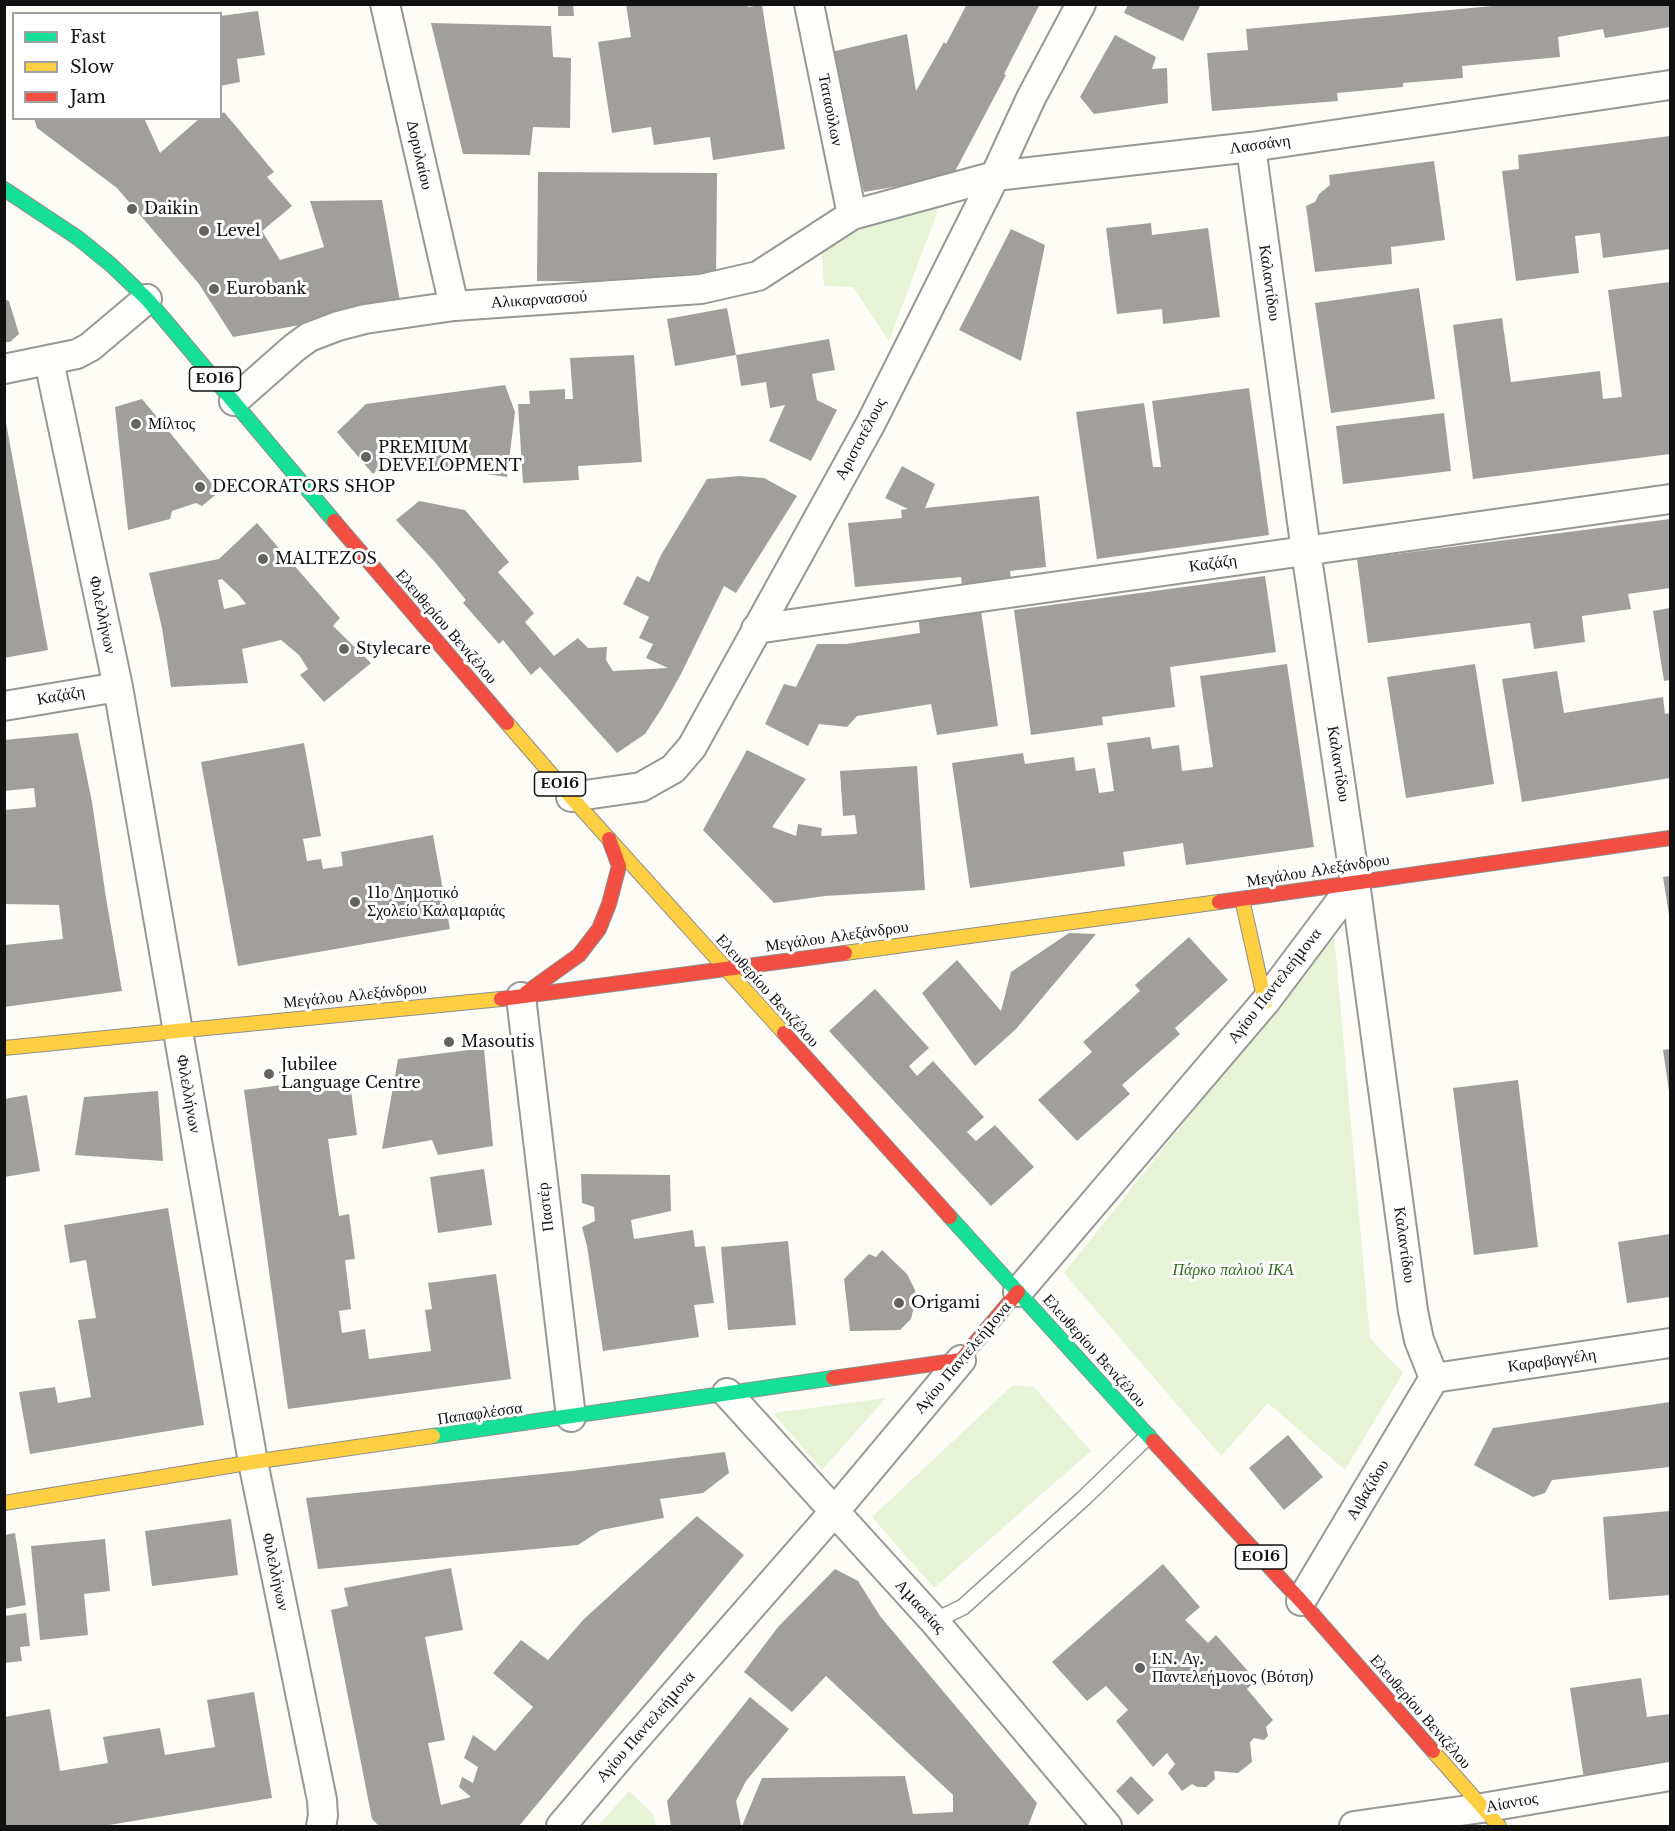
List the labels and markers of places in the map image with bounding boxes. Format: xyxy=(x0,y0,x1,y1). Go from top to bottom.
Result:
place label: Daikin xyxy=(144,199,199,219)
marker: Daikin xyxy=(125,202,139,216)
place label: Level xyxy=(216,221,260,241)
marker: Level xyxy=(197,224,211,238)
place label: Eurobank xyxy=(226,279,306,299)
marker: Eurobank xyxy=(207,282,221,296)
place label: Μίλτος xyxy=(148,414,195,434)
marker: Μίλτος xyxy=(129,417,143,431)
place label: PREMIUM DEVELOPMENT xyxy=(378,438,522,476)
marker: PREMIUM DEVELOPMENT xyxy=(359,450,373,464)
place label: DECORATORS SHOP xyxy=(212,477,395,497)
marker: DECORATORS SHOP xyxy=(193,480,207,494)
place label: MALTEZOS xyxy=(275,549,377,569)
marker: MALTEZOS xyxy=(256,552,270,566)
place label: Stylecare xyxy=(356,639,431,659)
marker: Stylecare xyxy=(337,642,351,656)
place label: 11ο Δημοτικό Σχολείο Καλαμαριάς xyxy=(367,883,505,921)
marker: 11ο Δημοτικό Σχολείο Καλαμαριάς xyxy=(348,895,362,909)
place label: Masoutis xyxy=(461,1032,535,1052)
marker: Masoutis xyxy=(442,1035,456,1049)
place label: Jubilee Language Centre xyxy=(281,1055,421,1093)
marker: Jubilee Language Centre xyxy=(262,1067,276,1081)
place label: Origami xyxy=(911,1293,980,1313)
marker: Origami xyxy=(892,1296,906,1310)
place label: Ι.Ν. Αγ. Παντελεήμονος (Βότση) xyxy=(1152,1649,1314,1687)
marker: Ι.Ν. Αγ. Παντελεήμονος (Βότση) xyxy=(1133,1661,1147,1675)

